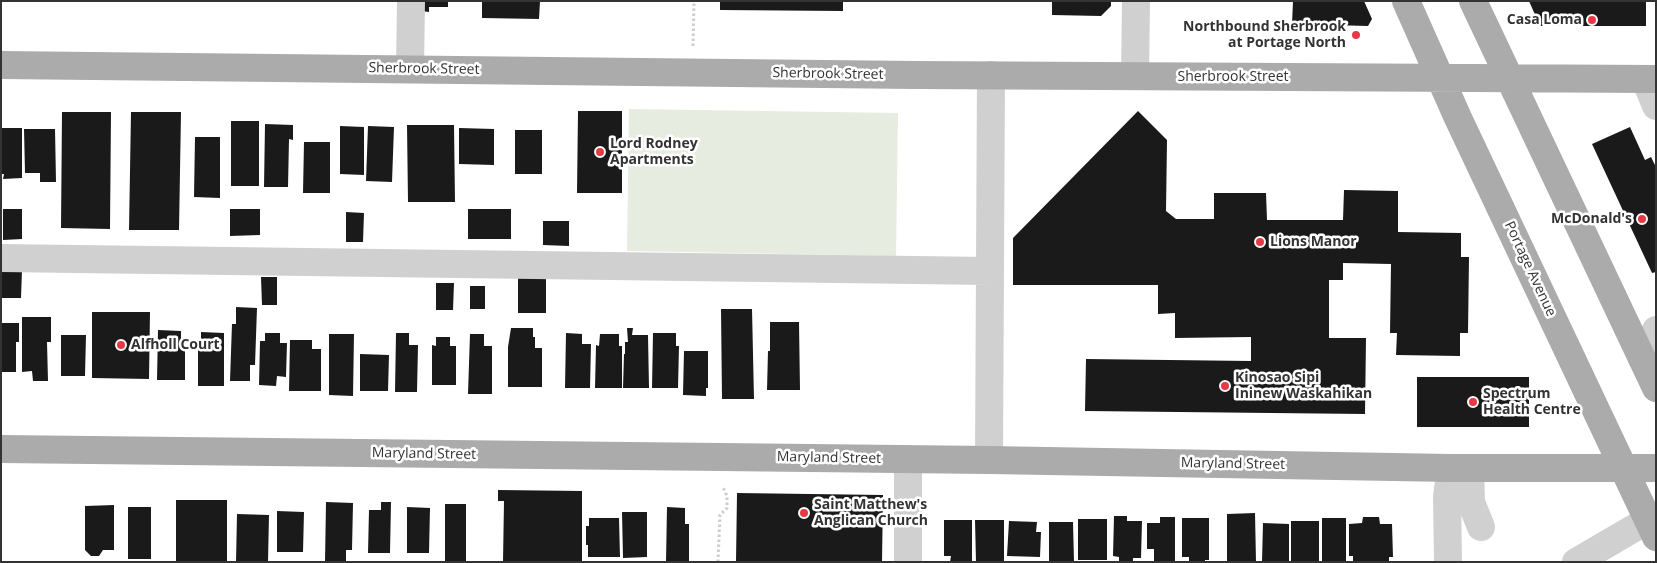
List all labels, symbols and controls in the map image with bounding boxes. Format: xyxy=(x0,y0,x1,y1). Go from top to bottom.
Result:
place label: Casa Loma xyxy=(1507,12,1582,28)
marker: Casa Loma xyxy=(1586,14,1598,26)
place label: Northbound Sherbrook at Portage North xyxy=(1183,19,1346,52)
marker: Northbound Sherbrook at Portage North xyxy=(1350,29,1362,41)
street label: Sherbrook Street xyxy=(368,60,480,78)
street label: Sherbrook Street xyxy=(772,65,884,83)
street label: Sherbrook Street xyxy=(1177,69,1289,85)
place label: Lord Rodney Apartments xyxy=(610,136,698,168)
marker: Lord Rodney Apartments xyxy=(594,146,606,158)
place label: McDonald's xyxy=(1551,211,1632,227)
marker: McDonald's xyxy=(1636,213,1648,225)
street label: Portage Avenue xyxy=(1501,219,1559,319)
place label: Lions Manor xyxy=(1270,234,1357,250)
marker: Lions Manor xyxy=(1254,236,1266,248)
place label: Alfholl Court xyxy=(131,337,220,353)
marker: Alfholl Court xyxy=(115,339,127,351)
place label: Kinosao Sipi Ininew Waskahikan xyxy=(1235,370,1372,402)
marker: Kinosao Sipi Ininew Waskahikan xyxy=(1219,380,1231,392)
place label: Spectrum Health Centre xyxy=(1483,386,1581,418)
marker: Spectrum Health Centre xyxy=(1467,396,1479,408)
street label: Maryland Street xyxy=(372,445,476,463)
street label: Maryland Street xyxy=(777,449,881,467)
street label: Maryland Street xyxy=(1181,455,1285,473)
place label: Saint Matthew's Anglican Church xyxy=(814,497,928,530)
marker: Saint Matthew's Anglican Church xyxy=(798,507,810,519)

